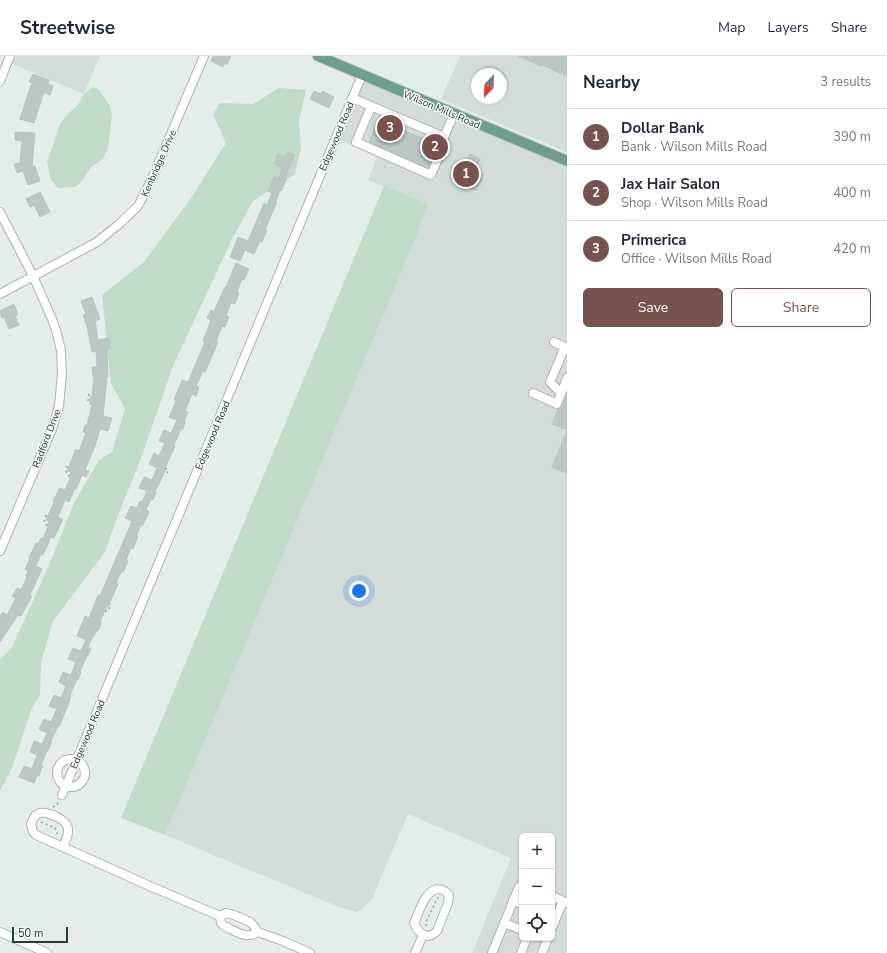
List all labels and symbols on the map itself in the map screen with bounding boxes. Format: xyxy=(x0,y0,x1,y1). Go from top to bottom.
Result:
north arrow xyxy=(471,68,507,104)
street label: Wilson Mills Road xyxy=(401,87,482,132)
street label: Edgewood Road xyxy=(316,100,358,173)
pin: 3 xyxy=(377,113,403,143)
street label: Kenbridge Drive xyxy=(138,128,180,199)
pin: 2 xyxy=(422,132,448,162)
pin: 1 xyxy=(453,159,479,189)
street label: Edgewood Road xyxy=(192,399,234,472)
street label: Radford Drive xyxy=(29,407,65,470)
your location xyxy=(349,581,369,601)
street label: Edgewood Road xyxy=(67,698,109,771)
scale bar xyxy=(12,925,68,944)

